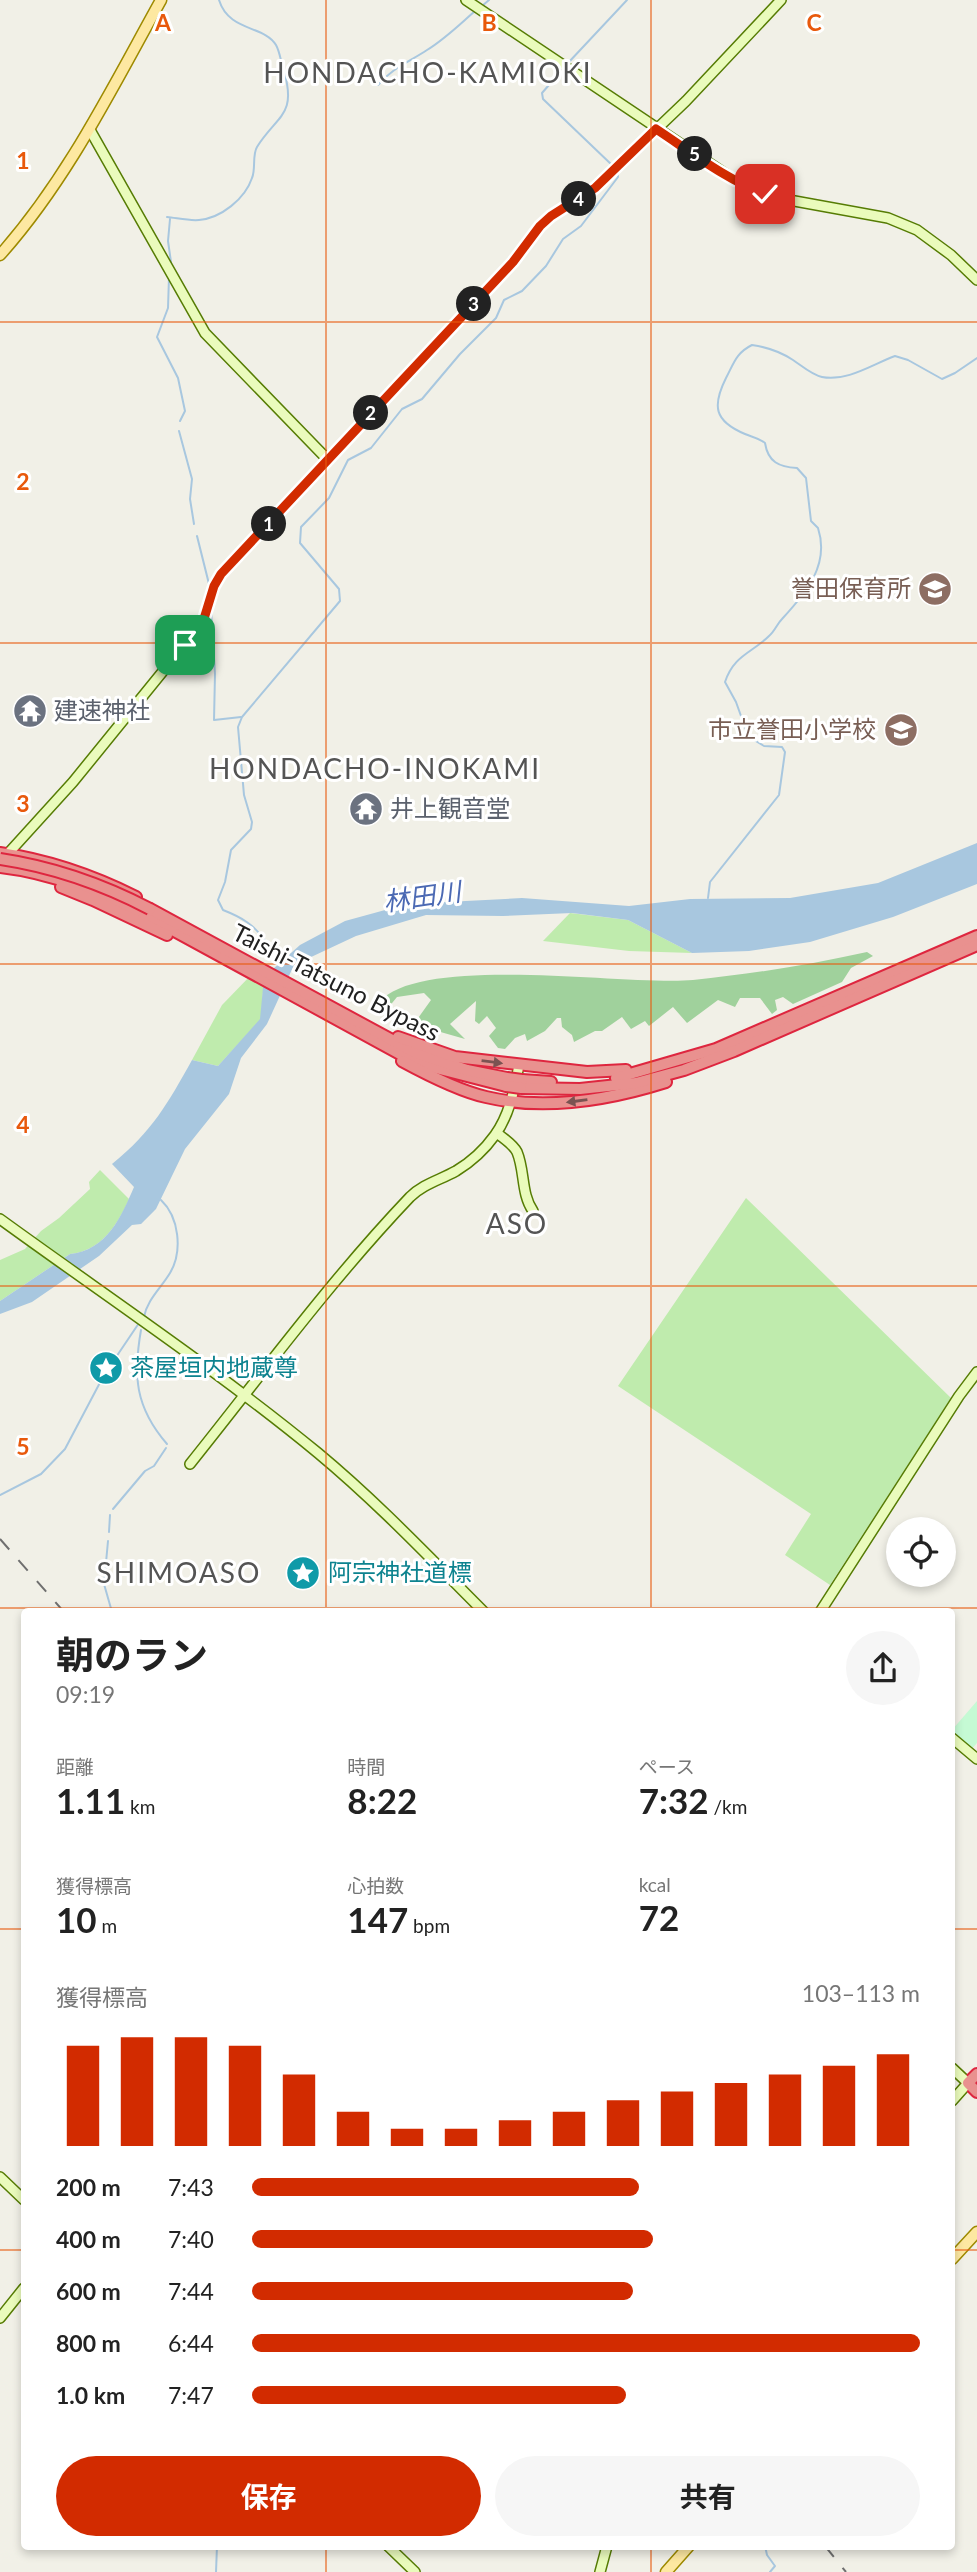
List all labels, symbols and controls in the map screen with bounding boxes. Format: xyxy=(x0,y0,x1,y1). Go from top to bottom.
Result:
text: A xyxy=(154,8,172,36)
text: B xyxy=(481,8,497,36)
text: C xyxy=(806,8,822,36)
district label: HONDACHO-KAMIOKI xyxy=(263,55,593,89)
pin: 5 xyxy=(678,136,712,172)
text: 5 xyxy=(689,142,700,165)
text: 1 xyxy=(16,146,30,174)
pin xyxy=(735,164,795,224)
icon: check xyxy=(746,175,784,213)
pin: 4 xyxy=(562,182,596,216)
text: 4 xyxy=(573,187,584,210)
pin: 3 xyxy=(456,286,491,322)
text: 3 xyxy=(468,292,479,315)
pin: 2 xyxy=(354,396,388,430)
text: 2 xyxy=(365,401,376,424)
text: 2 xyxy=(16,467,30,495)
pin: 1 xyxy=(252,506,286,542)
text: 1 xyxy=(263,512,274,535)
school or university icon: 誉田保育所 xyxy=(916,570,954,608)
place label: 誉田保育所 xyxy=(791,573,911,602)
pin xyxy=(155,615,215,675)
icon: arrive xyxy=(166,626,204,664)
temple icon: 建速神社 xyxy=(11,692,49,730)
place label: 建速神社 xyxy=(54,695,150,724)
school or university icon: 市立誉田小学校 xyxy=(882,711,920,749)
place label: 市立誉田小学校 xyxy=(708,714,876,743)
district label: HONDACHO-INOKAMI xyxy=(209,751,541,785)
text: 3 xyxy=(16,789,30,817)
temple icon: 井上観音堂 xyxy=(347,790,385,828)
place label: 井上観音堂 xyxy=(390,793,510,822)
water label: 林田川 xyxy=(381,874,466,917)
street label: Taishi-Tatsuno Bypass xyxy=(228,917,445,1046)
one-way arrow xyxy=(481,1056,503,1067)
one-way arrow xyxy=(566,1095,588,1106)
text: 4 xyxy=(16,1110,30,1138)
district label: ASO xyxy=(486,1206,548,1240)
place icon: 茶屋垣内地蔵尊 xyxy=(87,1349,125,1387)
place label: 茶屋垣内地蔵尊 xyxy=(130,1352,298,1381)
text: 5 xyxy=(16,1432,30,1460)
map controls xyxy=(886,1517,956,1587)
button: locate xyxy=(886,1517,956,1587)
place icon: 阿宗神社道標 xyxy=(284,1554,322,1592)
district label: SHIMOASO xyxy=(97,1555,261,1589)
place label: 阿宗神社道標 xyxy=(328,1557,472,1586)
text: 朝のラン xyxy=(56,1631,208,1677)
button: share xyxy=(846,1631,920,1705)
text: 09:19 xyxy=(56,1680,115,1708)
text: 距離 xyxy=(56,1755,94,1778)
text: 時間 xyxy=(347,1755,385,1778)
text: ペース xyxy=(639,1755,695,1778)
text: 1.11 xyxy=(56,1779,125,1821)
text: 8:22 xyxy=(347,1779,417,1821)
text: 7:32 xyxy=(639,1779,709,1821)
text: km xyxy=(125,1795,155,1818)
text: /km xyxy=(709,1795,747,1818)
text: kcal xyxy=(639,1873,671,1896)
text: 獲得標高 xyxy=(56,1874,132,1897)
text: 心拍数 xyxy=(347,1874,404,1897)
text: 72 xyxy=(639,1896,679,1938)
text: 10 xyxy=(56,1898,97,1940)
text: 147 xyxy=(347,1898,408,1940)
text: m xyxy=(97,1914,117,1937)
text: bpm xyxy=(408,1914,450,1937)
text: 103–113 m xyxy=(802,1979,920,2007)
text: 獲得標高 xyxy=(56,1983,148,2011)
text: 200 m xyxy=(56,2173,121,2201)
text: 7:43 xyxy=(168,2173,214,2201)
text: 400 m xyxy=(56,2225,121,2253)
text: 7:40 xyxy=(168,2225,214,2253)
text: 600 m xyxy=(56,2277,121,2305)
text: 7:44 xyxy=(168,2277,214,2305)
text: 800 m xyxy=(56,2329,121,2357)
text: 6:44 xyxy=(168,2329,214,2357)
text: 1.0 km xyxy=(56,2381,125,2409)
text: 7:47 xyxy=(168,2381,214,2409)
button: 保存 xyxy=(56,2456,481,2536)
button: 共有 xyxy=(495,2456,920,2536)

